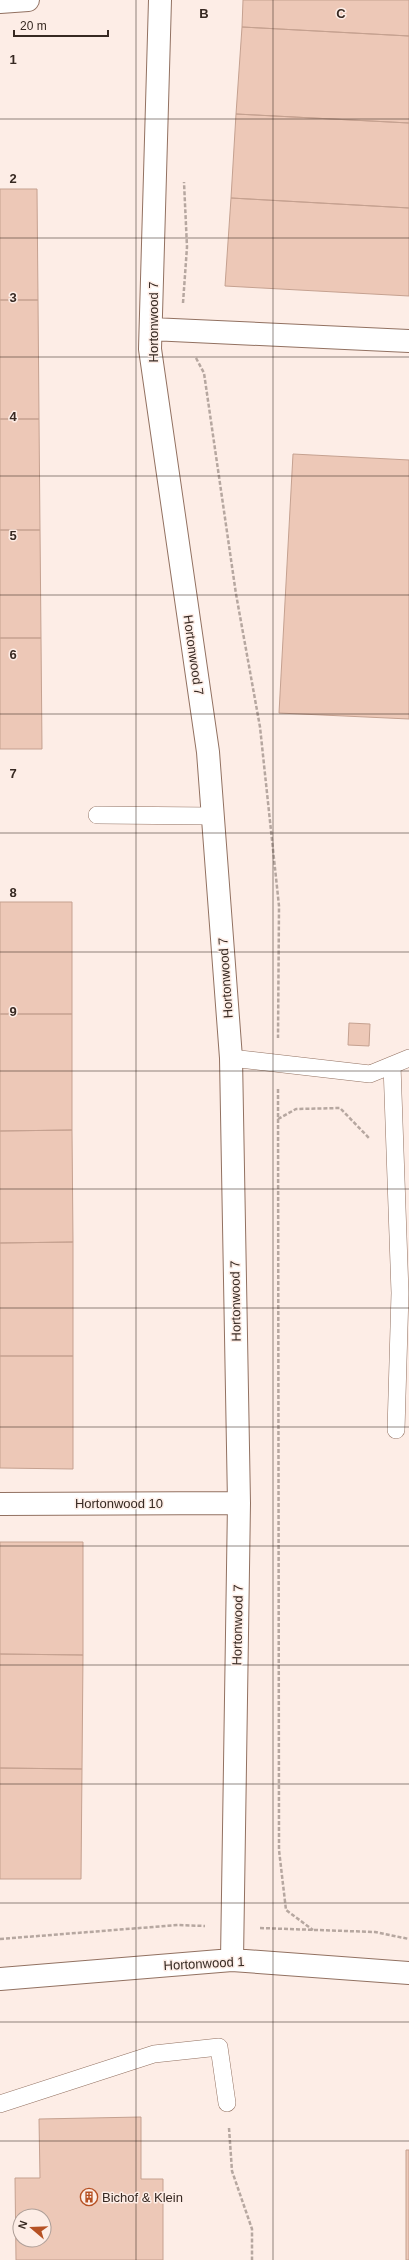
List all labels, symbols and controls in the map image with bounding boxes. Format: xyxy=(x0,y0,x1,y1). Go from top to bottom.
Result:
text: B xyxy=(199,6,209,21)
text: C xyxy=(336,6,346,21)
scale bar xyxy=(14,12,108,38)
text: 20 m xyxy=(20,19,47,33)
text: 1 xyxy=(9,52,17,67)
text: 2 xyxy=(9,171,17,186)
street label: Hortonwood 7 xyxy=(146,282,161,362)
text: 3 xyxy=(9,290,17,305)
text: 4 xyxy=(9,409,17,424)
text: 5 xyxy=(9,528,17,543)
street label: Hortonwood 7 xyxy=(180,614,207,696)
text: 6 xyxy=(9,647,17,662)
text: 7 xyxy=(9,766,17,781)
text: 8 xyxy=(9,885,17,900)
street label: Hortonwood 7 xyxy=(215,937,236,1019)
text: 9 xyxy=(9,1004,17,1019)
street label: Hortonwood 7 xyxy=(227,1260,244,1342)
street label: Hortonwood 10 xyxy=(75,1496,163,1511)
street label: Hortonwood 7 xyxy=(229,1584,246,1666)
street label: Hortonwood 1 xyxy=(163,1954,245,1973)
building icon: Bichof & Klein xyxy=(79,2187,99,2207)
place label: Bichof & Klein xyxy=(102,2190,183,2205)
north arrow xyxy=(12,2208,52,2248)
text: N xyxy=(16,2219,30,2230)

